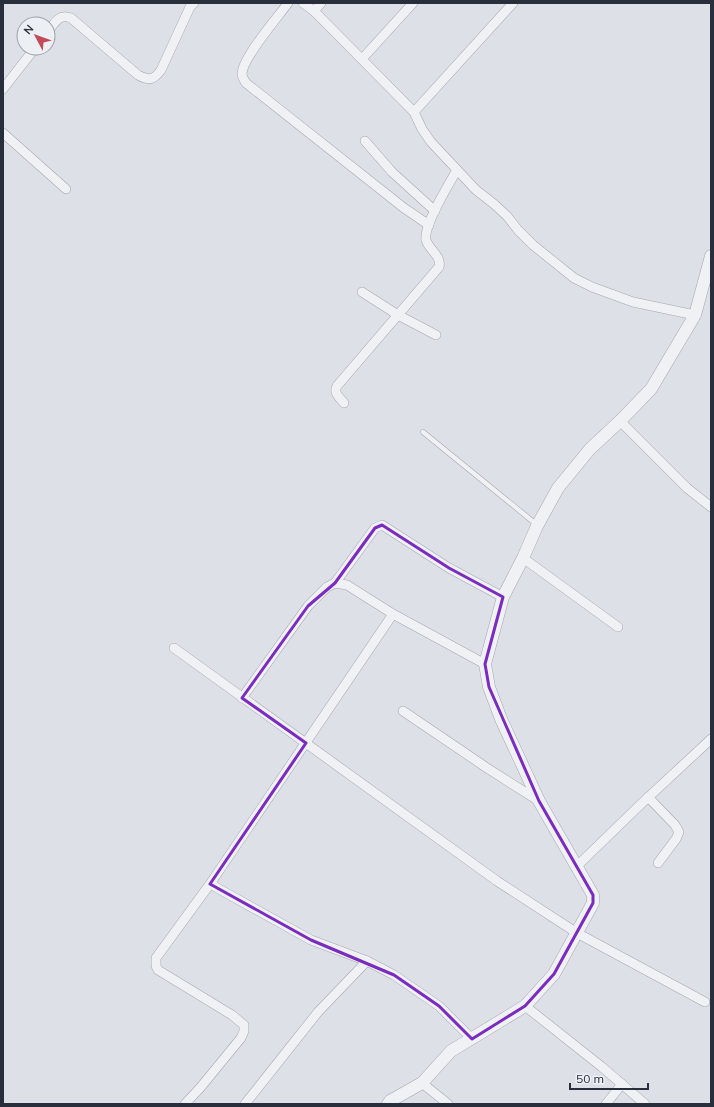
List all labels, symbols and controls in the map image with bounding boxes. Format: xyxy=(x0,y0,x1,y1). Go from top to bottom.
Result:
north arrow xyxy=(16,16,56,56)
text: N xyxy=(20,22,36,37)
scale bar xyxy=(570,1065,648,1091)
text: 50 m xyxy=(576,1071,604,1086)

